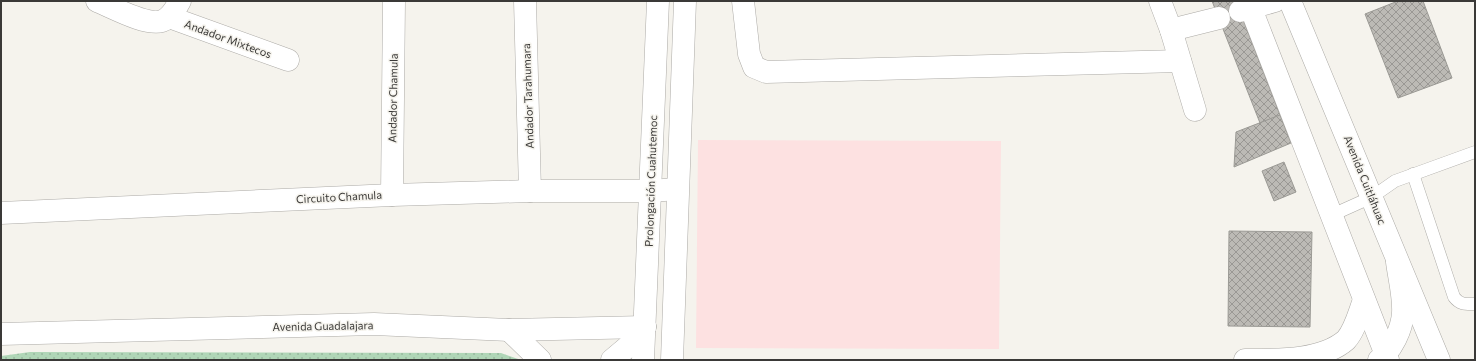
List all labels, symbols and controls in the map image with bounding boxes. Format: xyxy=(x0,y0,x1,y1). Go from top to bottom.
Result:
street label: Andador Mixtecos xyxy=(183,17,274,60)
street label: Andador Tarahumara xyxy=(519,43,536,149)
street label: Andador Chamula xyxy=(385,53,400,143)
street label: Prolongación Cuahutemoc xyxy=(642,115,659,247)
street label: Avenida Cuitláhuac xyxy=(1342,133,1389,226)
street label: Circuito Chamula xyxy=(296,188,382,205)
street label: Avenida Guadalajara xyxy=(272,318,374,333)

